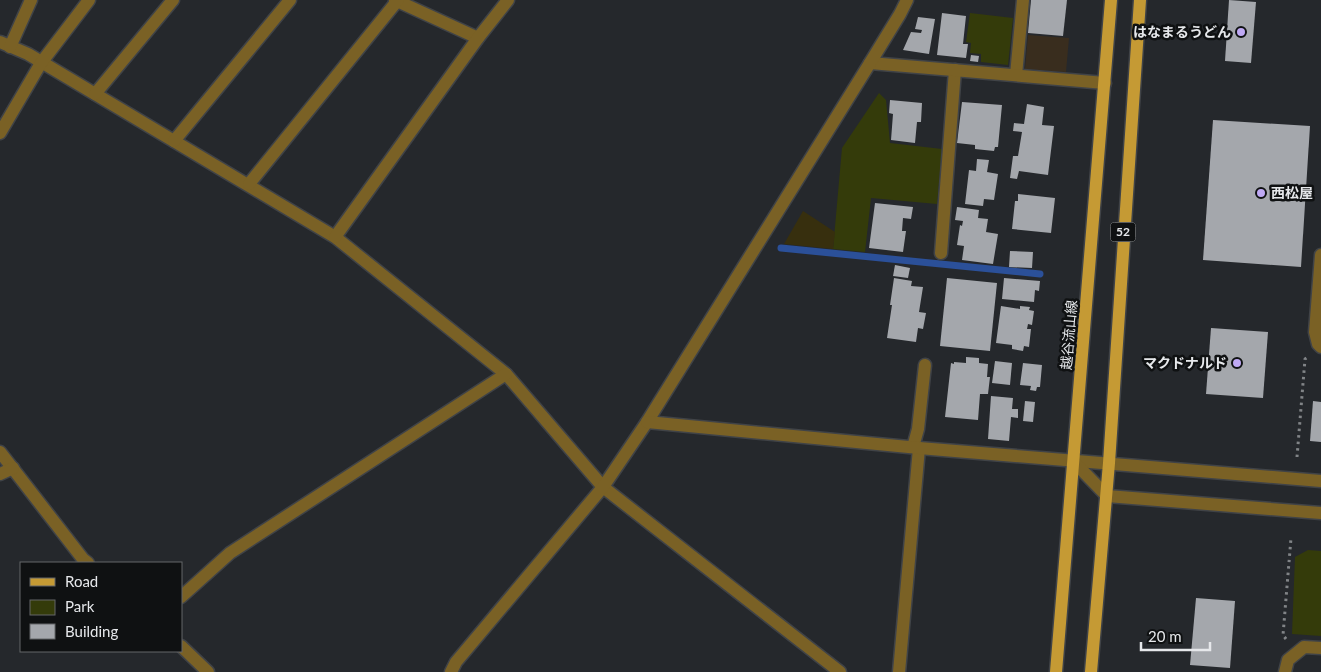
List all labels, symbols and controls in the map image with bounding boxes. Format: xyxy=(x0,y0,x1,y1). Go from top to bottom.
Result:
place label: はなまるうどん xyxy=(1133,23,1231,40)
marker: はなまるうどん xyxy=(1235,26,1247,38)
place label: 西松屋 xyxy=(1271,184,1313,201)
marker: 西松屋 xyxy=(1255,187,1267,199)
road number: 52 xyxy=(1110,222,1136,242)
street label: 越谷流山線 xyxy=(1057,299,1080,371)
place label: マクドナルド xyxy=(1143,354,1227,371)
marker: マクドナルド xyxy=(1231,357,1243,369)
legend xyxy=(20,562,182,652)
text: Road xyxy=(65,572,98,590)
text: Park xyxy=(65,597,95,615)
scale bar xyxy=(1141,620,1210,652)
text: Building xyxy=(65,622,118,640)
text: 20 m xyxy=(1148,627,1182,645)

